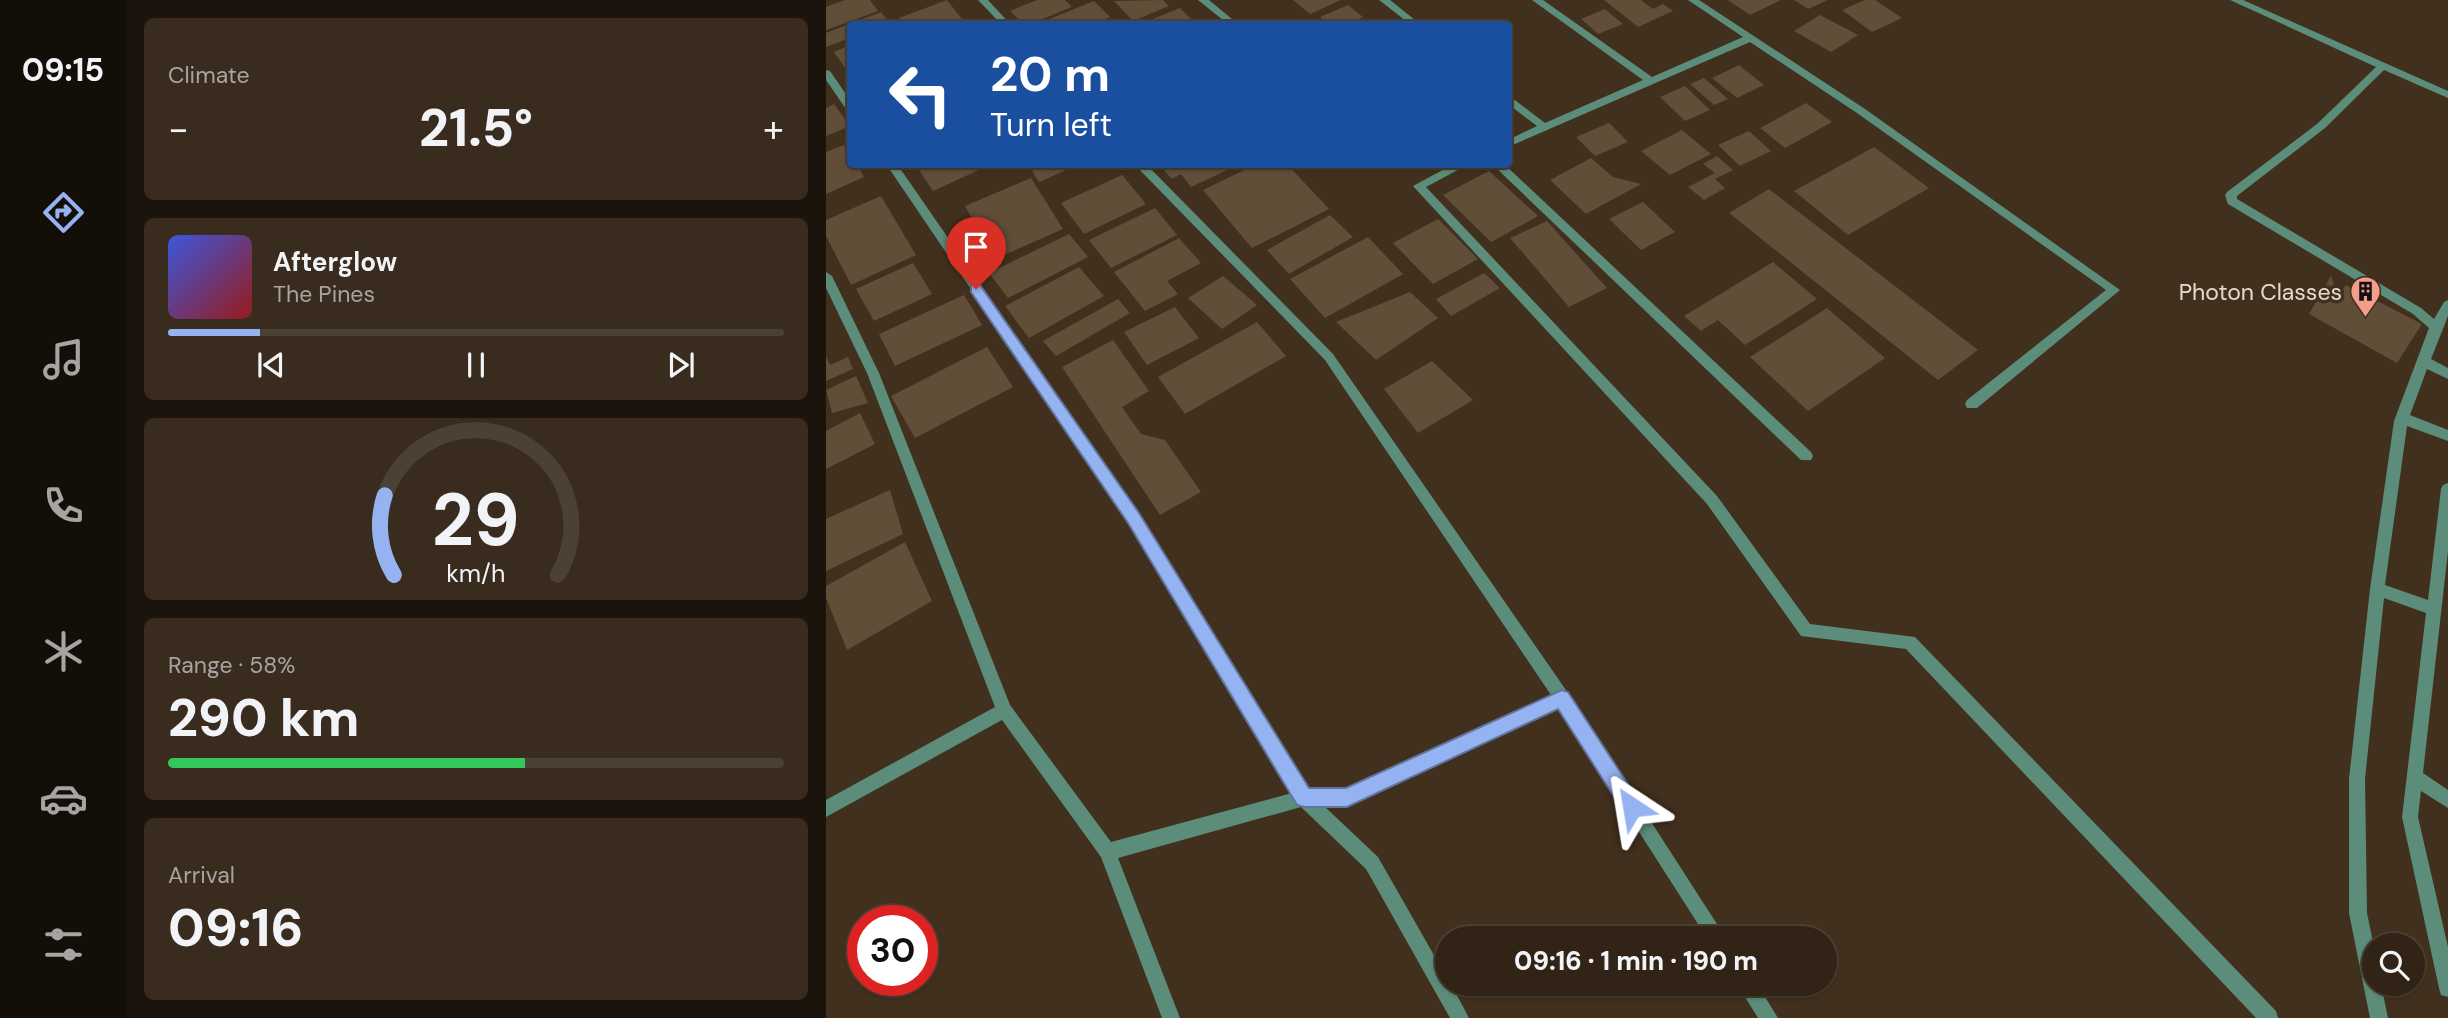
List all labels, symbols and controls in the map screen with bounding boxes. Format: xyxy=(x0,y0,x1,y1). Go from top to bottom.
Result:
text: 20 m xyxy=(990,42,1110,106)
text: 09:15 xyxy=(22,49,104,91)
icon: left xyxy=(875,49,966,140)
text: Climate xyxy=(168,60,250,90)
text: 21.5° xyxy=(419,94,533,162)
text: − xyxy=(168,104,189,154)
text: + xyxy=(763,104,784,154)
text: Turn left xyxy=(990,104,1112,146)
icon: directions xyxy=(39,188,88,237)
pin xyxy=(946,217,1006,289)
icon: arrive xyxy=(957,228,995,266)
text: Afterglow xyxy=(273,245,397,279)
building icon: Photon Classes xyxy=(2348,275,2382,319)
place label: Photon Classes xyxy=(2179,277,2342,307)
text: The Pines xyxy=(273,279,375,309)
icon: music xyxy=(39,335,88,384)
icon: previous xyxy=(252,346,290,384)
icon: pause xyxy=(457,346,495,384)
icon: next xyxy=(662,346,700,384)
text: 29 xyxy=(432,473,520,568)
icon: phone xyxy=(39,481,88,530)
text: km/h xyxy=(446,557,506,590)
icon: climate xyxy=(39,627,88,676)
text: Range · 58% xyxy=(168,650,295,680)
text: 290 km xyxy=(168,684,359,752)
position arrow xyxy=(1595,770,1669,844)
icon: car xyxy=(39,774,88,823)
text: Arrival xyxy=(168,860,235,890)
text: 09:16 xyxy=(168,894,303,962)
speed limit sign: 30 xyxy=(847,905,938,996)
icon: filters xyxy=(39,920,88,969)
map controls xyxy=(2362,933,2425,996)
button: search xyxy=(2362,933,2425,996)
text: 09:16 · 1 min · 190 m xyxy=(1514,944,1758,978)

